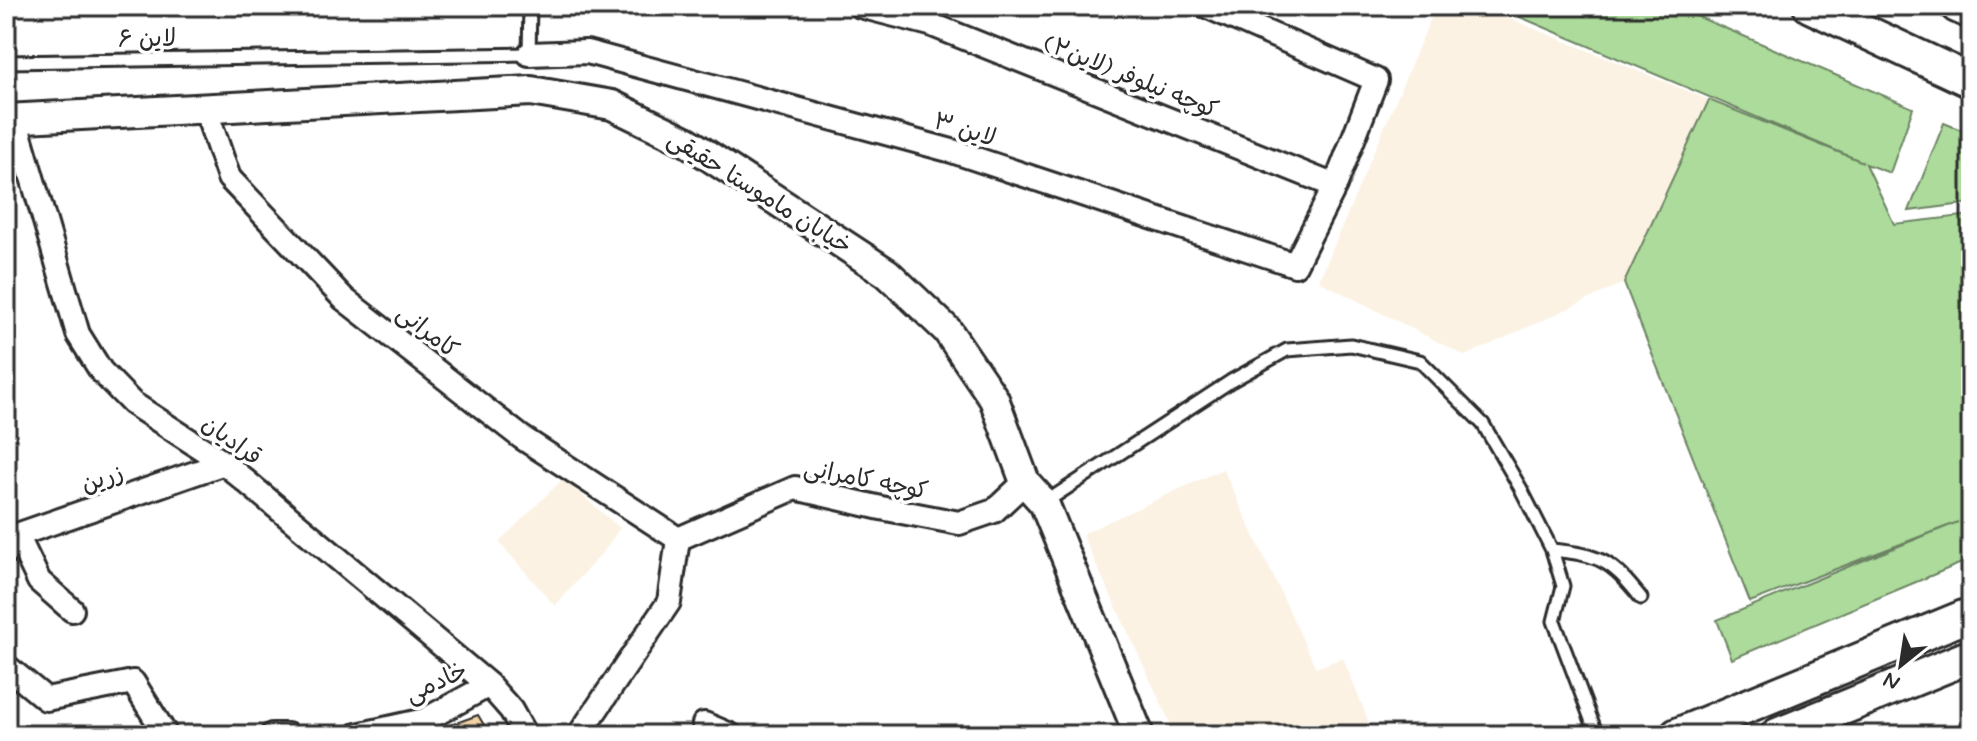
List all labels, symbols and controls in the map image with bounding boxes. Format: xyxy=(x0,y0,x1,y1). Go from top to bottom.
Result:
street label: لاین ۶ xyxy=(118,23,176,56)
street label: کوچه نیلوفر (لاین۲) xyxy=(1038,28,1223,127)
street label: لاین ۳ xyxy=(930,106,999,155)
street label: خیابان ماموستا حقیقی xyxy=(661,124,857,262)
street label: کامرانی xyxy=(390,298,464,366)
street label: قرادیان xyxy=(195,409,267,473)
street label: کوچه کامرانی xyxy=(801,453,930,508)
street label: زرین xyxy=(77,458,128,501)
north arrow xyxy=(1861,625,1941,705)
street label: خادمی xyxy=(400,655,473,711)
text: N xyxy=(1879,665,1905,696)

